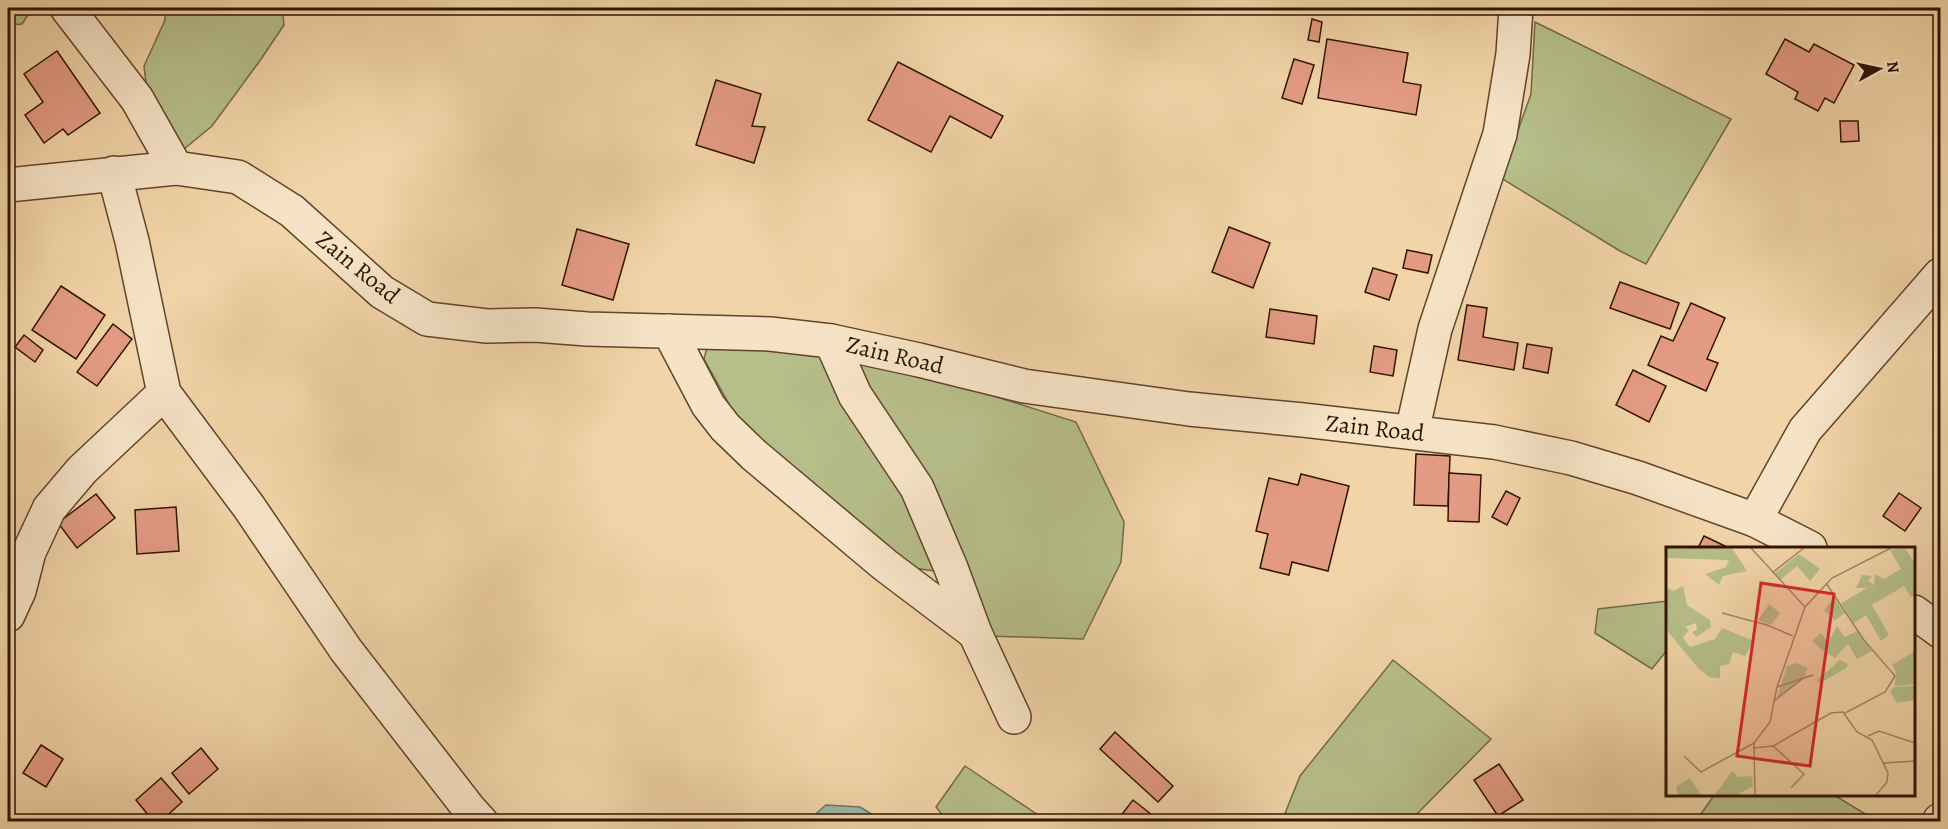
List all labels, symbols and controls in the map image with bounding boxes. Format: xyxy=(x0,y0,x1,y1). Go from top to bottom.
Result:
north arrow xyxy=(1849,39,1909,99)
text: N xyxy=(1881,60,1905,75)
street label: Zain Road xyxy=(309,223,407,311)
street label: Zain Road xyxy=(843,328,947,382)
street label: Zain Road xyxy=(1324,407,1426,449)
inset map xyxy=(1666,547,1915,796)

